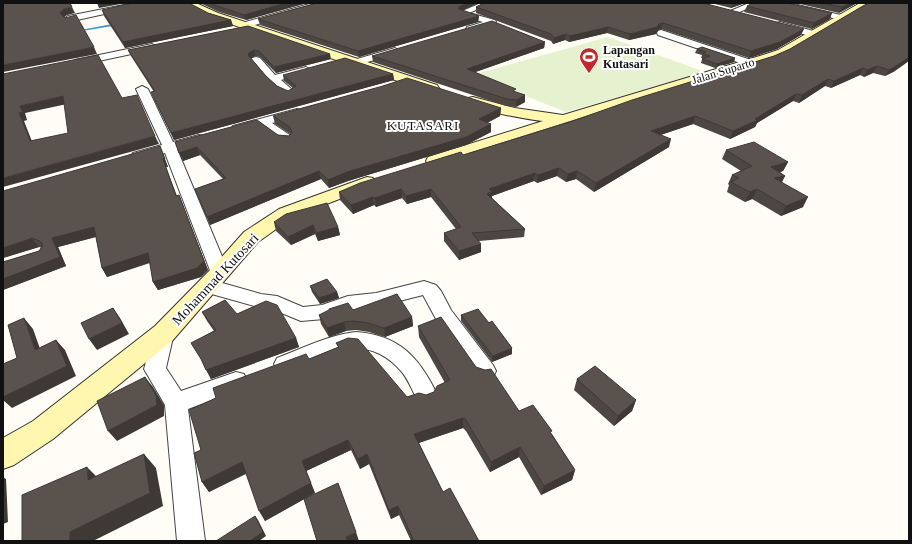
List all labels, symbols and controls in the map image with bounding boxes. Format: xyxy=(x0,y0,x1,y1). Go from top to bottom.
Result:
place label: Lapangan Kutasari xyxy=(603,43,655,71)
sports icon: Lapangan Kutasari xyxy=(578,46,600,74)
street label: Jalan Suparto xyxy=(690,55,756,87)
district label: KUTASARI xyxy=(387,118,459,133)
street label: Mohammad Kutosari xyxy=(169,230,262,328)

